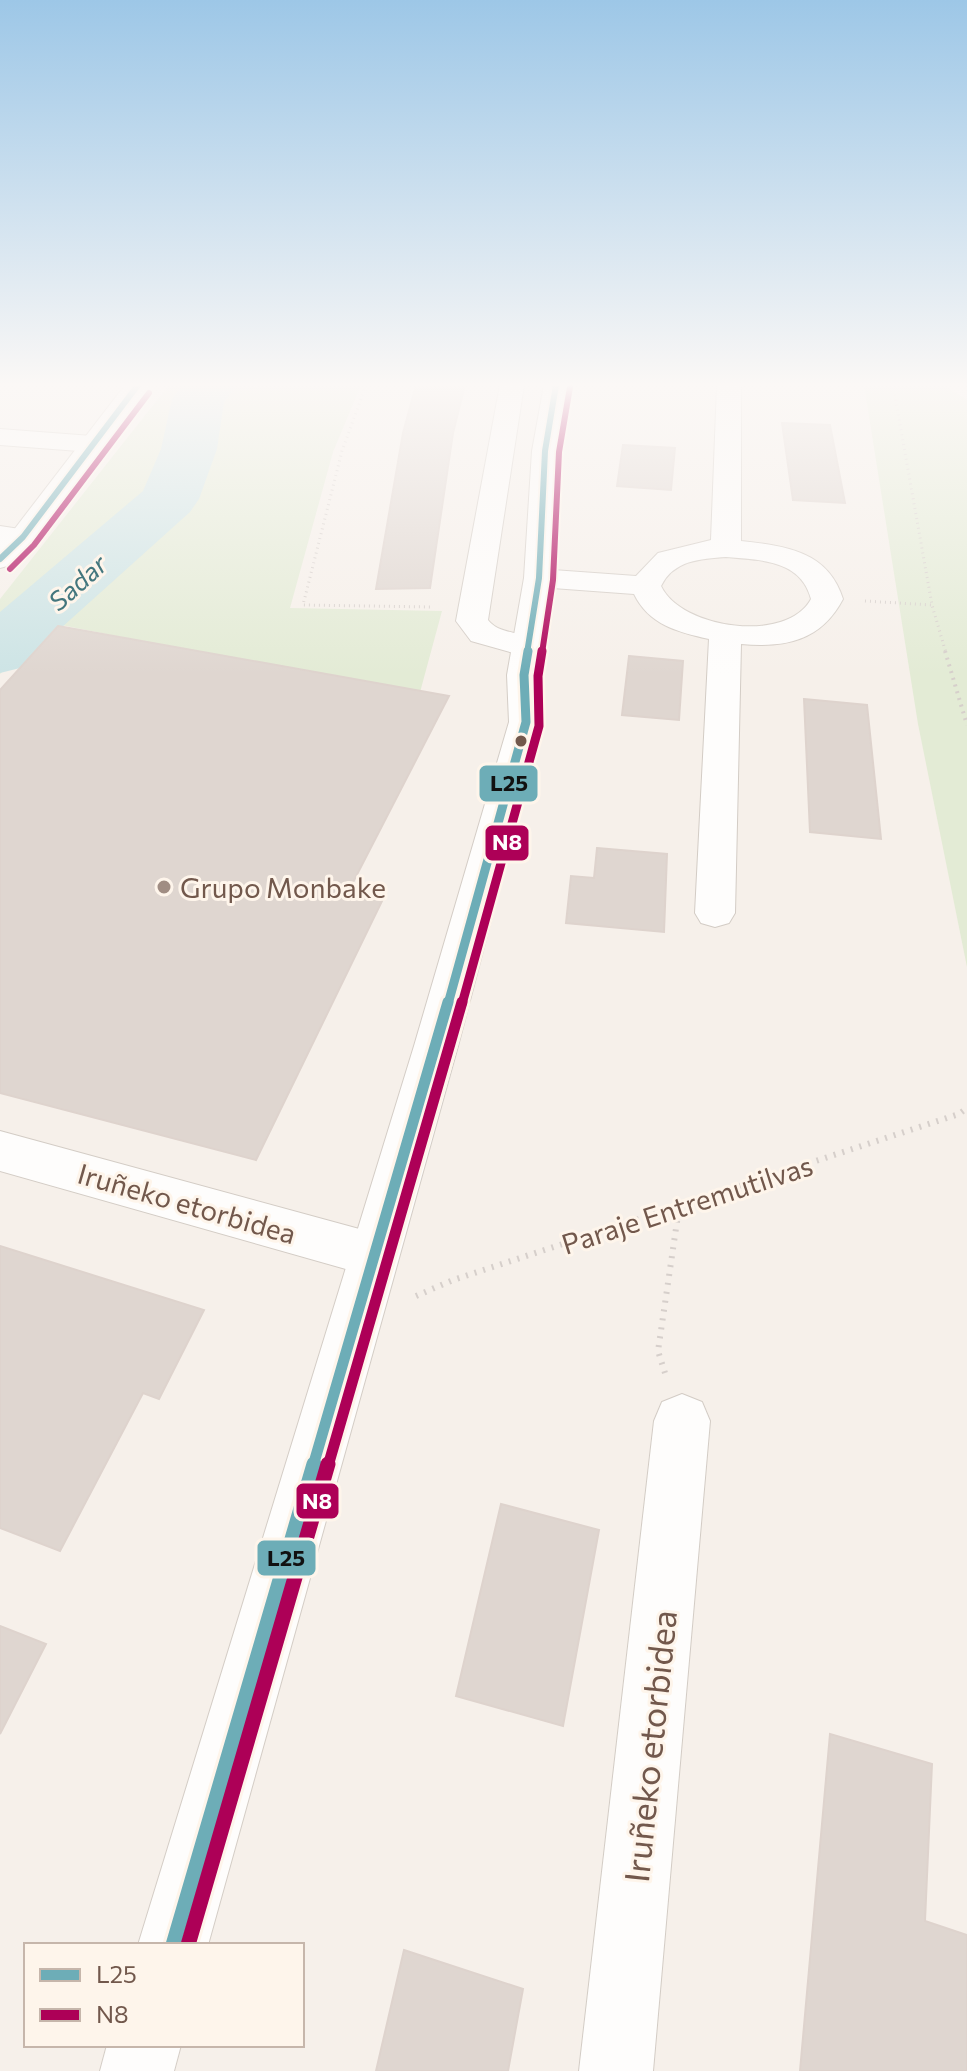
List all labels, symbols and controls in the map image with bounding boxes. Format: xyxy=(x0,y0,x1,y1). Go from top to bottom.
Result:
water label: Sadar xyxy=(41,547,114,616)
unlabelled marker xyxy=(513,733,529,749)
line badge: L25 xyxy=(478,764,539,803)
text: L25 xyxy=(490,769,528,796)
line badge: N8 xyxy=(484,824,530,862)
text: N8 xyxy=(492,828,522,855)
place label: Grupo Monbake xyxy=(180,870,386,904)
marker: Grupo Monbake xyxy=(155,878,173,896)
street label: Paraje Entremutilvas xyxy=(557,1147,817,1261)
street label: Iruñeko etorbidea xyxy=(74,1156,300,1250)
line badge: N8 xyxy=(295,1482,340,1520)
text: N8 xyxy=(302,1487,332,1514)
line badge: L25 xyxy=(256,1539,317,1577)
text: L25 xyxy=(267,1544,305,1571)
street label: Iruñeko etorbidea xyxy=(614,1608,684,1884)
legend xyxy=(24,1943,304,2047)
text: L25 xyxy=(96,1959,137,1988)
text: N8 xyxy=(96,1999,129,2028)

